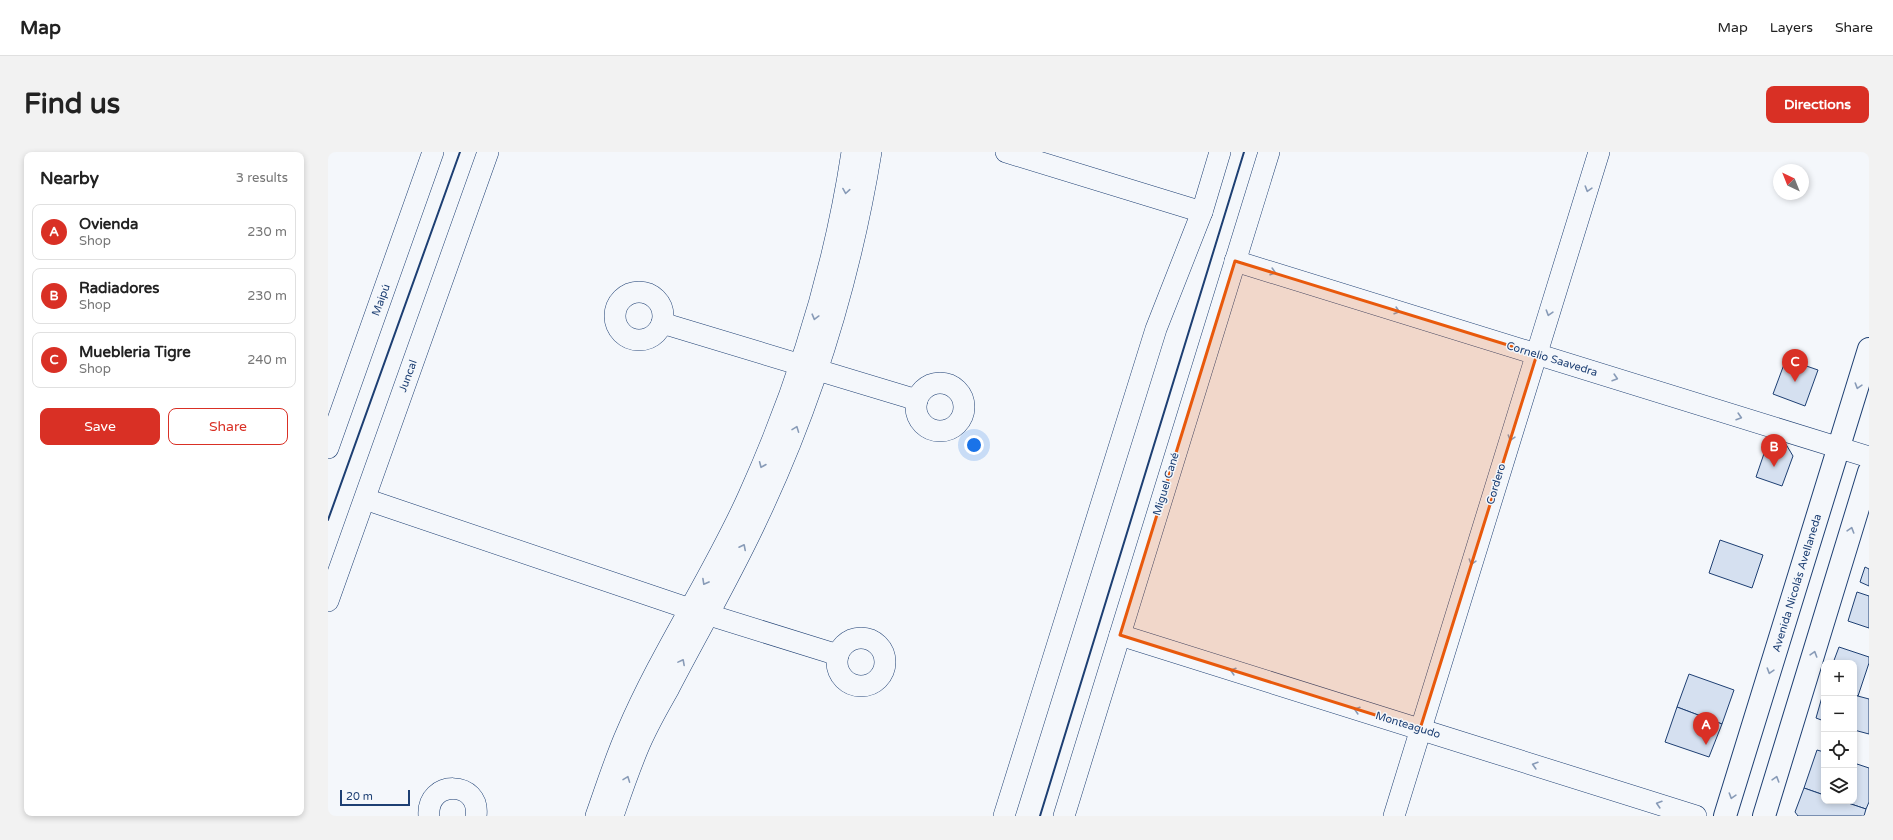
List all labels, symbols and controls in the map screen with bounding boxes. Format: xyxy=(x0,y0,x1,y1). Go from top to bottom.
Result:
text: Map xyxy=(20,17,61,39)
text: Map xyxy=(1718,19,1748,36)
text: Layers xyxy=(1770,19,1813,36)
text: Share xyxy=(1835,19,1873,36)
button: Directions xyxy=(1766,86,1869,123)
text: Find us xyxy=(24,87,120,121)
north arrow xyxy=(1773,164,1809,200)
text: Nearby xyxy=(40,168,99,189)
text: 3 results xyxy=(236,170,288,186)
one-way arrow xyxy=(1584,186,1593,193)
one-way arrow xyxy=(842,187,851,194)
text: Ovienda xyxy=(79,215,138,233)
text: A xyxy=(49,224,59,240)
text: 230 m xyxy=(247,224,287,240)
text: Shop xyxy=(79,233,111,249)
one-way arrow xyxy=(1269,267,1276,276)
text: Radiadores xyxy=(79,279,160,297)
street label: Maipú xyxy=(369,282,393,318)
text: B xyxy=(49,288,59,304)
text: 230 m xyxy=(247,288,287,304)
text: Shop xyxy=(79,297,111,313)
one-way arrow xyxy=(1393,306,1400,315)
one-way arrow xyxy=(1545,310,1554,317)
one-way arrow xyxy=(811,313,820,320)
street label: Cornelio Saavedra xyxy=(1505,339,1599,379)
text: Muebleria Tigre xyxy=(79,343,191,361)
pin: C xyxy=(1782,349,1808,382)
text: C xyxy=(49,352,59,368)
text: 240 m xyxy=(247,352,287,368)
street label: Juncal xyxy=(396,358,420,394)
text: Shop xyxy=(79,361,111,377)
one-way arrow xyxy=(1611,373,1618,382)
one-way arrow xyxy=(1854,383,1862,390)
button: Save xyxy=(40,408,160,445)
button: Share xyxy=(168,408,288,445)
one-way arrow xyxy=(1735,412,1742,421)
one-way arrow xyxy=(792,425,800,432)
one-way arrow xyxy=(1507,434,1516,441)
pin: B xyxy=(1761,434,1787,467)
your location xyxy=(964,435,984,455)
street label: Miguel Cané xyxy=(1150,451,1182,517)
one-way arrow xyxy=(759,461,767,469)
street label: Cordero xyxy=(1484,462,1508,506)
street label: Avenida Nicolás Avellaneda xyxy=(1770,512,1824,654)
one-way arrow xyxy=(1846,527,1855,534)
one-way arrow xyxy=(738,544,746,551)
one-way arrow xyxy=(1468,558,1477,565)
one-way arrow xyxy=(703,578,710,585)
one-way arrow xyxy=(1809,651,1818,658)
one-way arrow xyxy=(678,659,685,666)
map controls xyxy=(1821,660,1857,804)
button: + xyxy=(1821,660,1857,696)
one-way arrow xyxy=(1230,667,1237,676)
one-way arrow xyxy=(1766,668,1775,675)
button: − xyxy=(1821,696,1857,732)
one-way arrow xyxy=(1354,706,1361,714)
street label: Monteagudo xyxy=(1374,709,1442,741)
pin: A xyxy=(1693,712,1719,745)
button: locate xyxy=(1821,732,1857,768)
one-way arrow xyxy=(1532,761,1539,770)
button: layers xyxy=(1821,768,1857,804)
one-way arrow xyxy=(1771,775,1780,782)
one-way arrow xyxy=(622,776,630,783)
scale bar xyxy=(340,788,410,807)
text: 20 m xyxy=(346,790,373,803)
one-way arrow xyxy=(1728,792,1737,799)
one-way arrow xyxy=(1656,800,1663,809)

